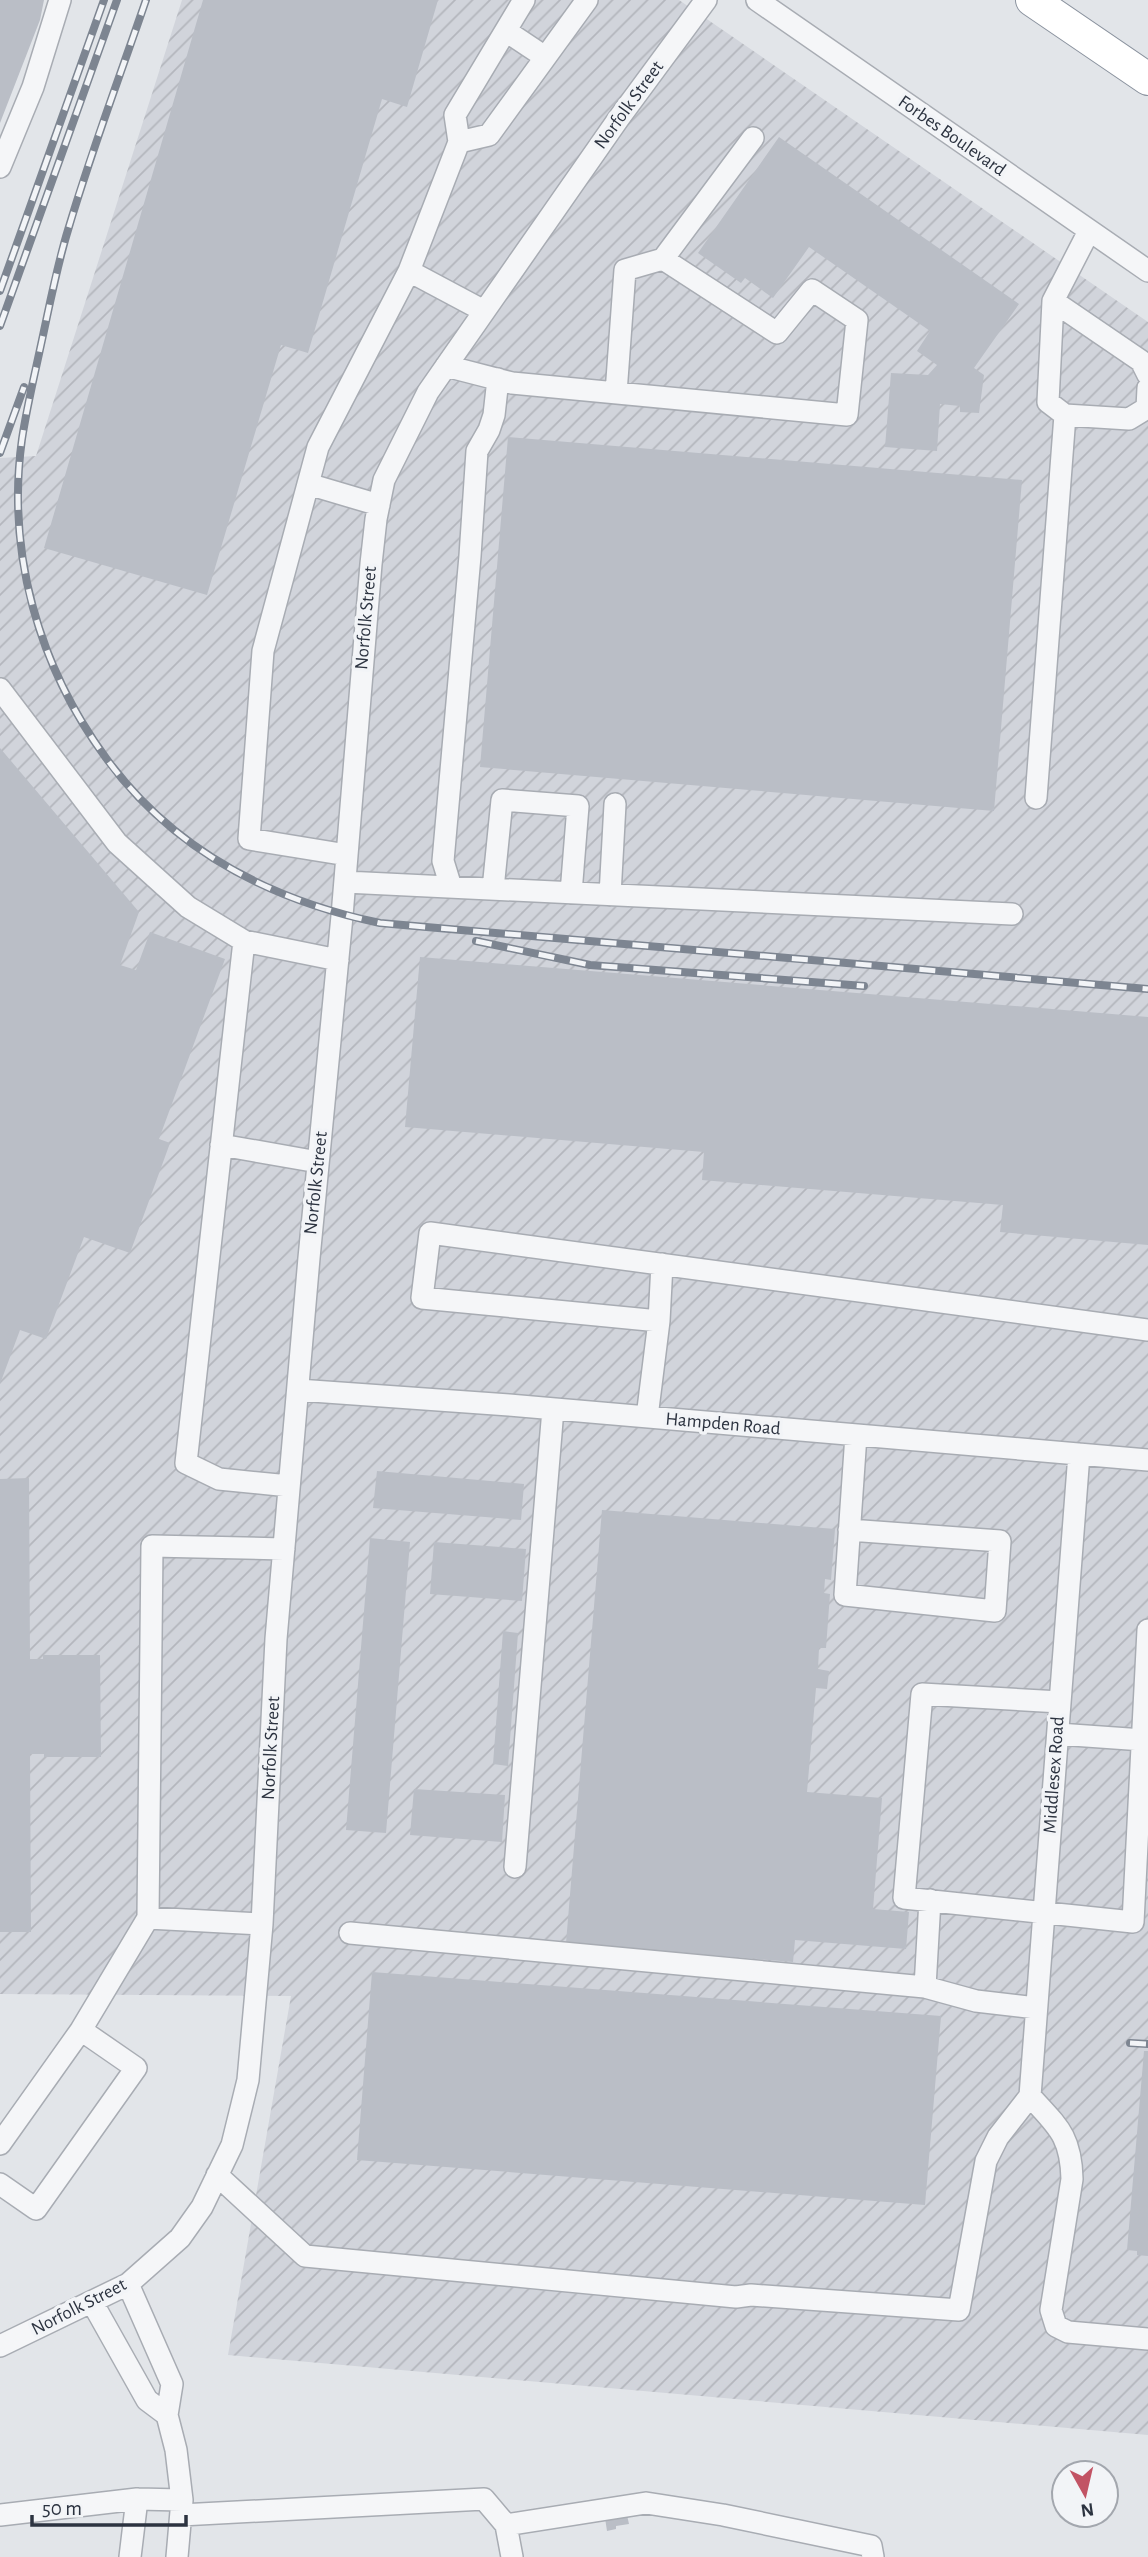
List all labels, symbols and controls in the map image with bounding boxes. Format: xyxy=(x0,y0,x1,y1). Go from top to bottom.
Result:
street label: Norfolk Street xyxy=(591,57,667,153)
street label: Forbes Boulevard xyxy=(895,92,1009,180)
street label: Norfolk Street xyxy=(352,565,380,671)
street label: Norfolk Street xyxy=(301,1130,331,1236)
street label: Hampden Road xyxy=(665,1410,781,1439)
street label: Norfolk Street xyxy=(259,1696,283,1800)
street label: Middlesex Road xyxy=(1040,1715,1068,1834)
street label: Norfolk Street xyxy=(28,2275,130,2339)
north arrow xyxy=(1050,2459,1120,2529)
scale bar xyxy=(32,2484,186,2528)
text: 50 m xyxy=(42,2498,82,2519)
text: N xyxy=(1079,2499,1095,2520)

